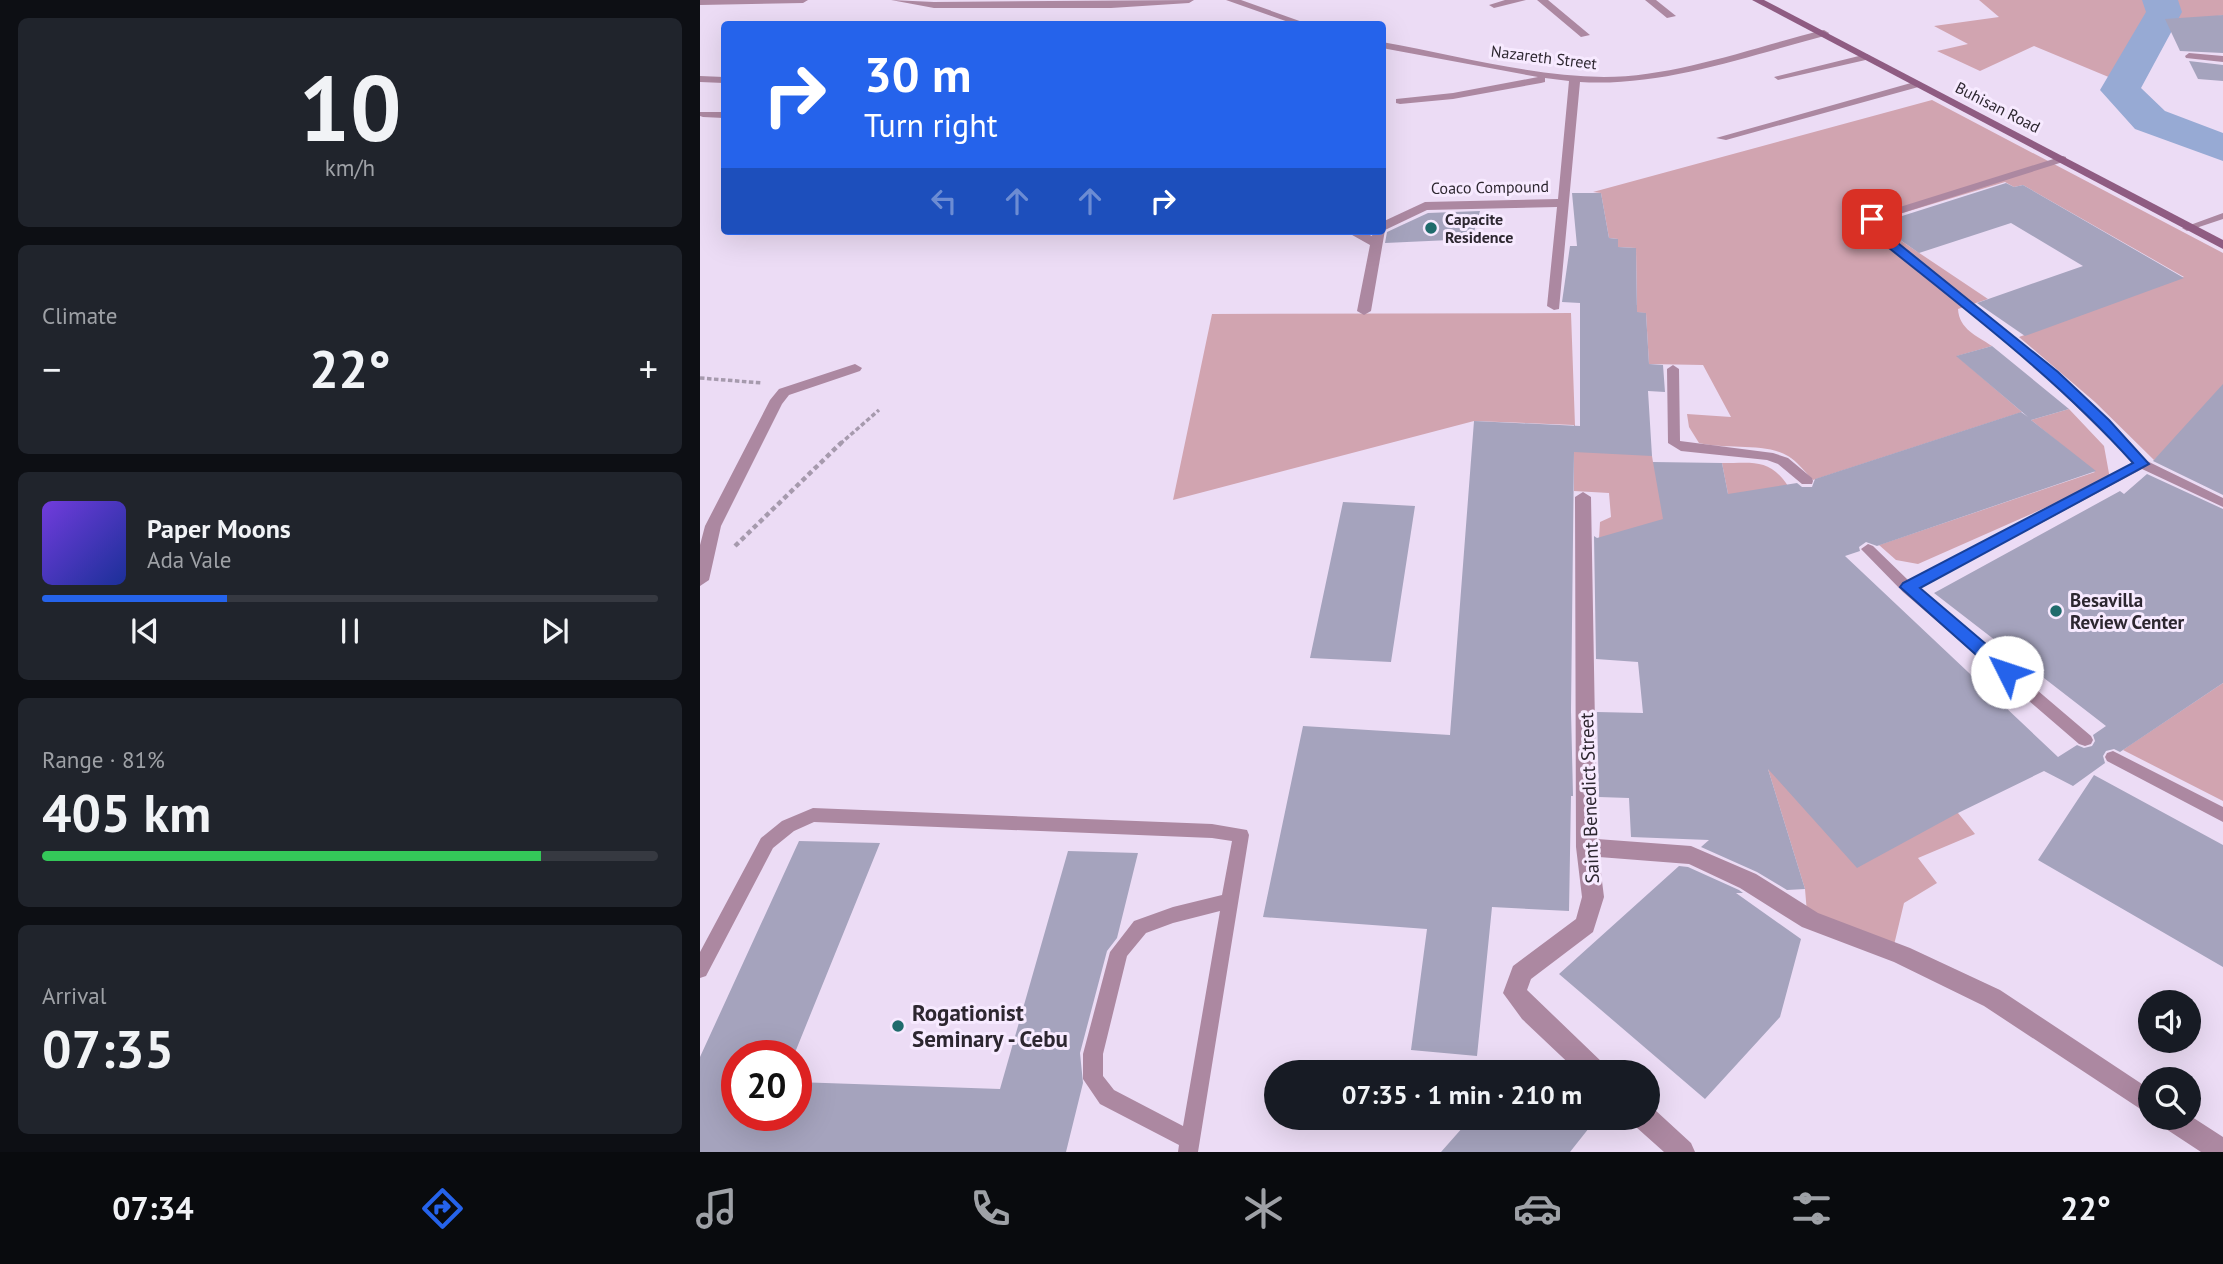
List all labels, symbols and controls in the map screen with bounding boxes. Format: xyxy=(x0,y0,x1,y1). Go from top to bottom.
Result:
street label: Nazareth Street xyxy=(1490,41,1599,73)
text: 30 m xyxy=(864,42,971,106)
text: 10 xyxy=(298,48,402,166)
icon: right xyxy=(749,49,840,140)
street label: Buhisan Road xyxy=(1952,77,2044,137)
text: Turn right xyxy=(864,104,998,146)
text: km/h xyxy=(325,153,375,182)
street label: Coaco Compound xyxy=(1431,176,1549,198)
icon: left xyxy=(925,182,963,220)
icon: ahead xyxy=(998,182,1036,220)
icon: ahead xyxy=(1071,182,1109,220)
icon: right xyxy=(1144,182,1182,220)
pin xyxy=(1842,189,1902,249)
icon: arrive xyxy=(1853,200,1891,238)
place label: Capacite Residence xyxy=(1445,209,1513,247)
marker: Capacite Residence xyxy=(1423,220,1439,236)
text: Climate xyxy=(42,301,117,330)
text: 22° xyxy=(309,335,391,402)
text: − xyxy=(42,344,61,393)
text: + xyxy=(639,344,658,393)
text: Paper Moons xyxy=(147,512,291,545)
text: Ada Vale xyxy=(147,545,231,574)
place label: Besavilla Review Center xyxy=(2070,588,2185,634)
marker: Besavilla Review Center xyxy=(2048,603,2064,619)
icon: previous xyxy=(126,612,164,650)
icon: pause xyxy=(331,612,369,650)
icon: next xyxy=(536,612,574,650)
position arrow xyxy=(1970,635,2044,709)
street label: Saint Benedict Street xyxy=(1574,711,1604,884)
text: Range · 81% xyxy=(42,745,165,774)
text: 405 km xyxy=(42,779,211,846)
text: Arrival xyxy=(42,981,106,1010)
map controls xyxy=(2138,990,2201,1130)
button: sound xyxy=(2138,990,2201,1053)
place label: Rogationist Seminary - Cebu xyxy=(912,998,1068,1053)
text: 07:35 xyxy=(42,1015,174,1082)
marker: Rogationist Seminary - Cebu xyxy=(890,1018,906,1034)
speed limit sign: 20 xyxy=(721,1040,812,1131)
button: search xyxy=(2138,1067,2201,1130)
text: 07:35 · 1 min · 210 m xyxy=(1342,1078,1582,1111)
icon: directions xyxy=(418,1184,467,1233)
icon: music xyxy=(692,1184,741,1233)
icon: phone xyxy=(966,1184,1015,1233)
icon: climate xyxy=(1239,1184,1288,1233)
icon: car xyxy=(1513,1184,1562,1233)
icon: filters xyxy=(1787,1184,1836,1233)
text: 07:34 xyxy=(112,1187,194,1229)
text: 22° xyxy=(2060,1187,2111,1229)

